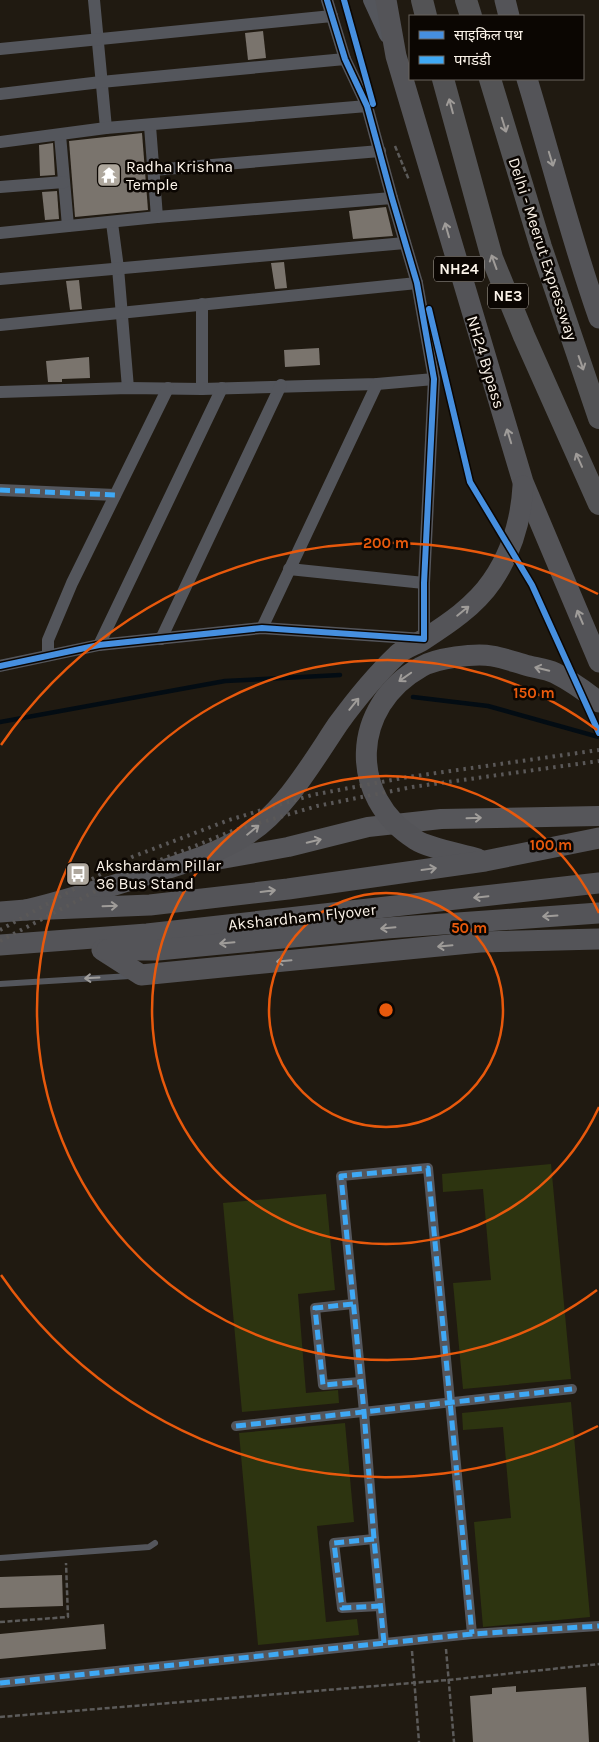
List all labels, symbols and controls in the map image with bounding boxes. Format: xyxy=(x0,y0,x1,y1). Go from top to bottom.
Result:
legend xyxy=(409,15,584,80)
text: साइकिल पथ xyxy=(454,26,523,44)
text: पगडंडी xyxy=(454,51,492,69)
one-way arrow xyxy=(445,98,455,114)
one-way arrow xyxy=(500,117,510,133)
one-way arrow xyxy=(547,151,557,167)
street label: Delhi - Meerut Expressway xyxy=(504,155,582,343)
place label: Radha Krishna Temple xyxy=(126,157,233,194)
temple icon: Radha Krishna Temple xyxy=(96,162,122,188)
one-way arrow xyxy=(441,222,451,238)
one-way arrow xyxy=(489,255,498,271)
road number: NH24 xyxy=(434,256,484,282)
road number: NE3 xyxy=(488,284,528,308)
street label: NH24 Bypass xyxy=(463,313,509,411)
one-way arrow xyxy=(576,355,586,371)
one-way arrow xyxy=(503,428,513,444)
one-way arrow xyxy=(574,453,583,468)
text: 200 m xyxy=(363,534,409,552)
one-way arrow xyxy=(456,606,469,617)
one-way arrow xyxy=(575,610,584,625)
one-way arrow xyxy=(535,664,551,673)
one-way arrow xyxy=(398,672,412,682)
text: 150 m xyxy=(513,684,555,702)
one-way arrow xyxy=(349,698,360,711)
one-way arrow xyxy=(466,813,482,823)
one-way arrow xyxy=(246,824,259,835)
one-way arrow xyxy=(305,835,321,845)
text: 100 m xyxy=(530,836,572,854)
place label: Akshardam Pillar 36 Bus Stand xyxy=(96,856,221,893)
bus stop icon: Akshardam Pillar 36 Bus Stand xyxy=(65,861,91,887)
one-way arrow xyxy=(420,863,436,873)
one-way arrow xyxy=(260,886,276,896)
one-way arrow xyxy=(473,892,489,902)
street label: Akshardham Flyover xyxy=(227,900,377,934)
one-way arrow xyxy=(102,902,118,911)
one-way arrow xyxy=(543,911,559,921)
text: 50 m xyxy=(451,919,487,937)
one-way arrow xyxy=(381,923,397,932)
one-way arrow xyxy=(219,938,235,948)
one-way arrow xyxy=(438,941,454,951)
one-way arrow xyxy=(276,956,292,966)
one-way arrow xyxy=(85,973,101,982)
centre of rings xyxy=(377,1001,395,1019)

